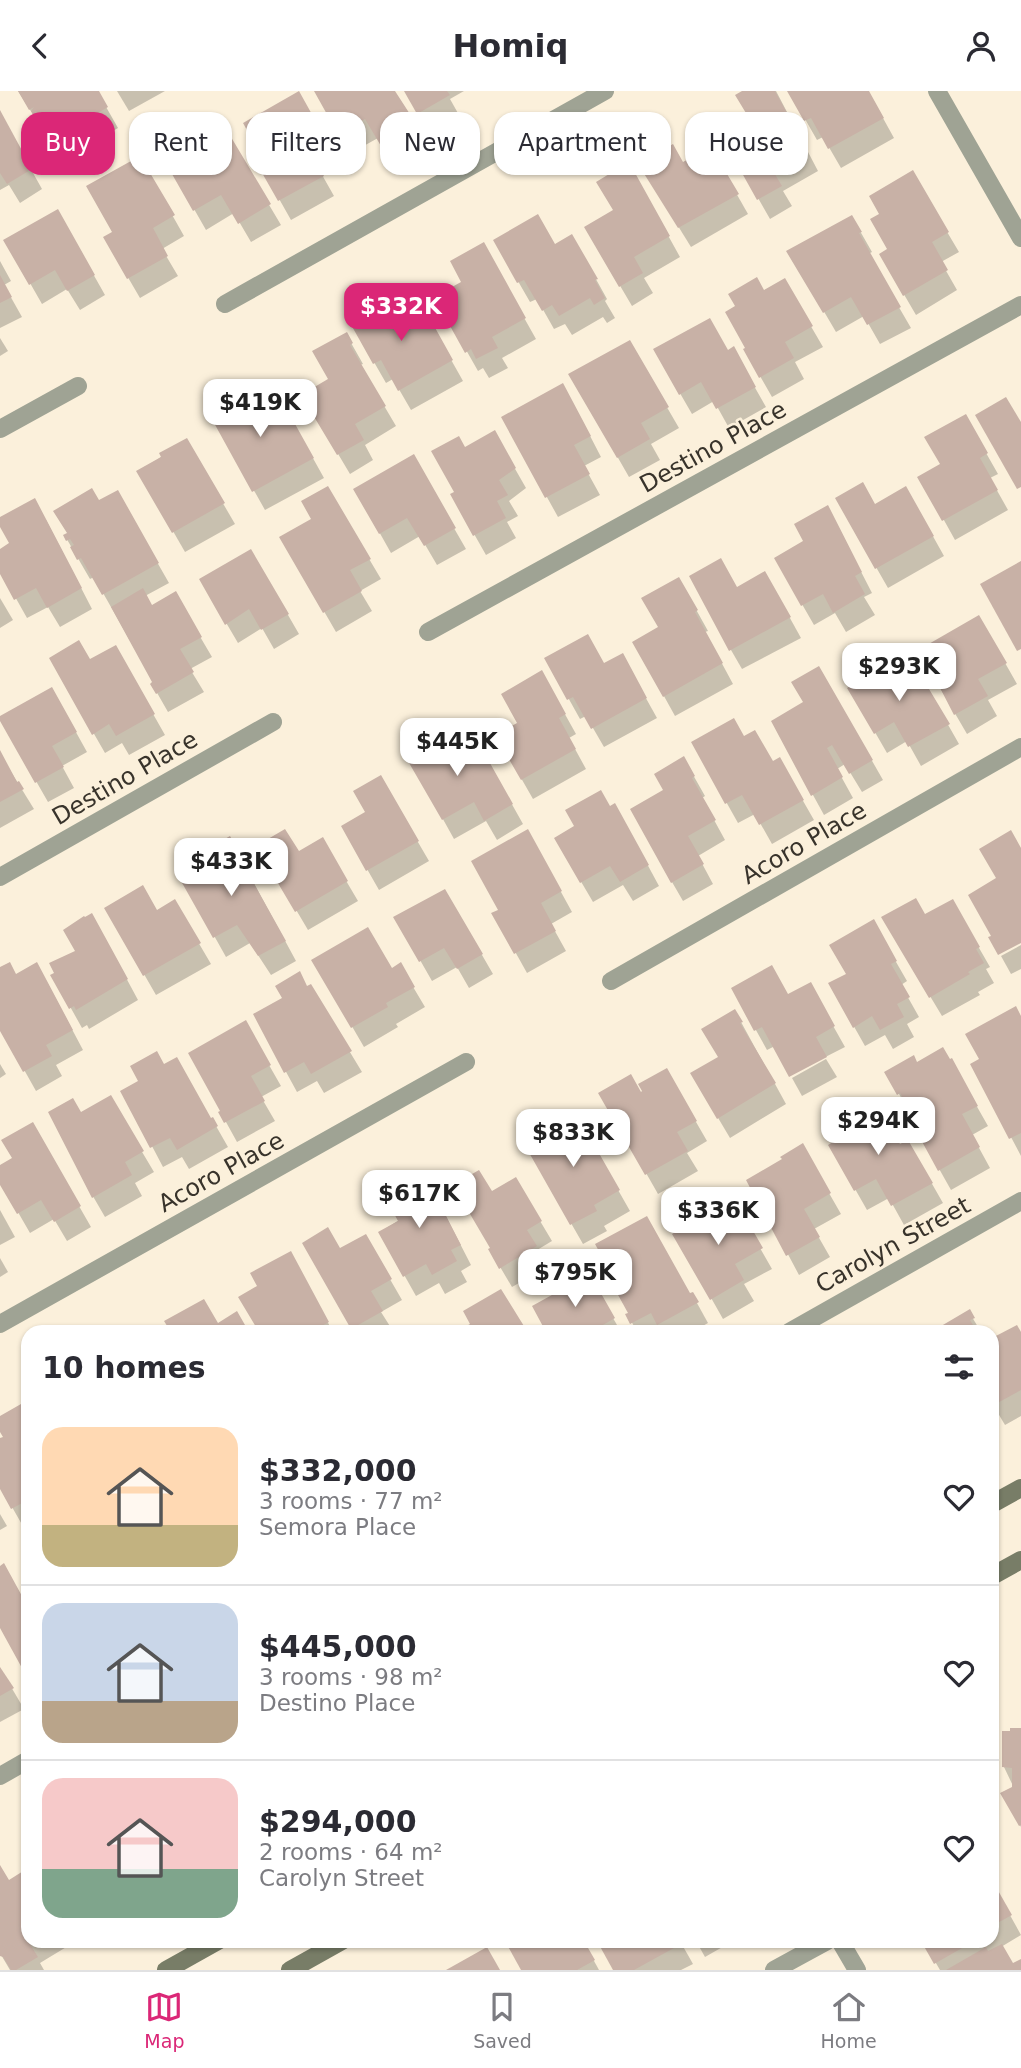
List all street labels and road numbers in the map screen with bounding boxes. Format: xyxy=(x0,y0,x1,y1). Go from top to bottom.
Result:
street label: Destino Place xyxy=(635,395,791,499)
street label: Destino Place xyxy=(47,725,203,831)
street label: Acoro Place xyxy=(737,796,871,890)
street label: Acoro Place xyxy=(153,1126,289,1218)
street label: Carolyn Street xyxy=(811,1191,975,1299)

